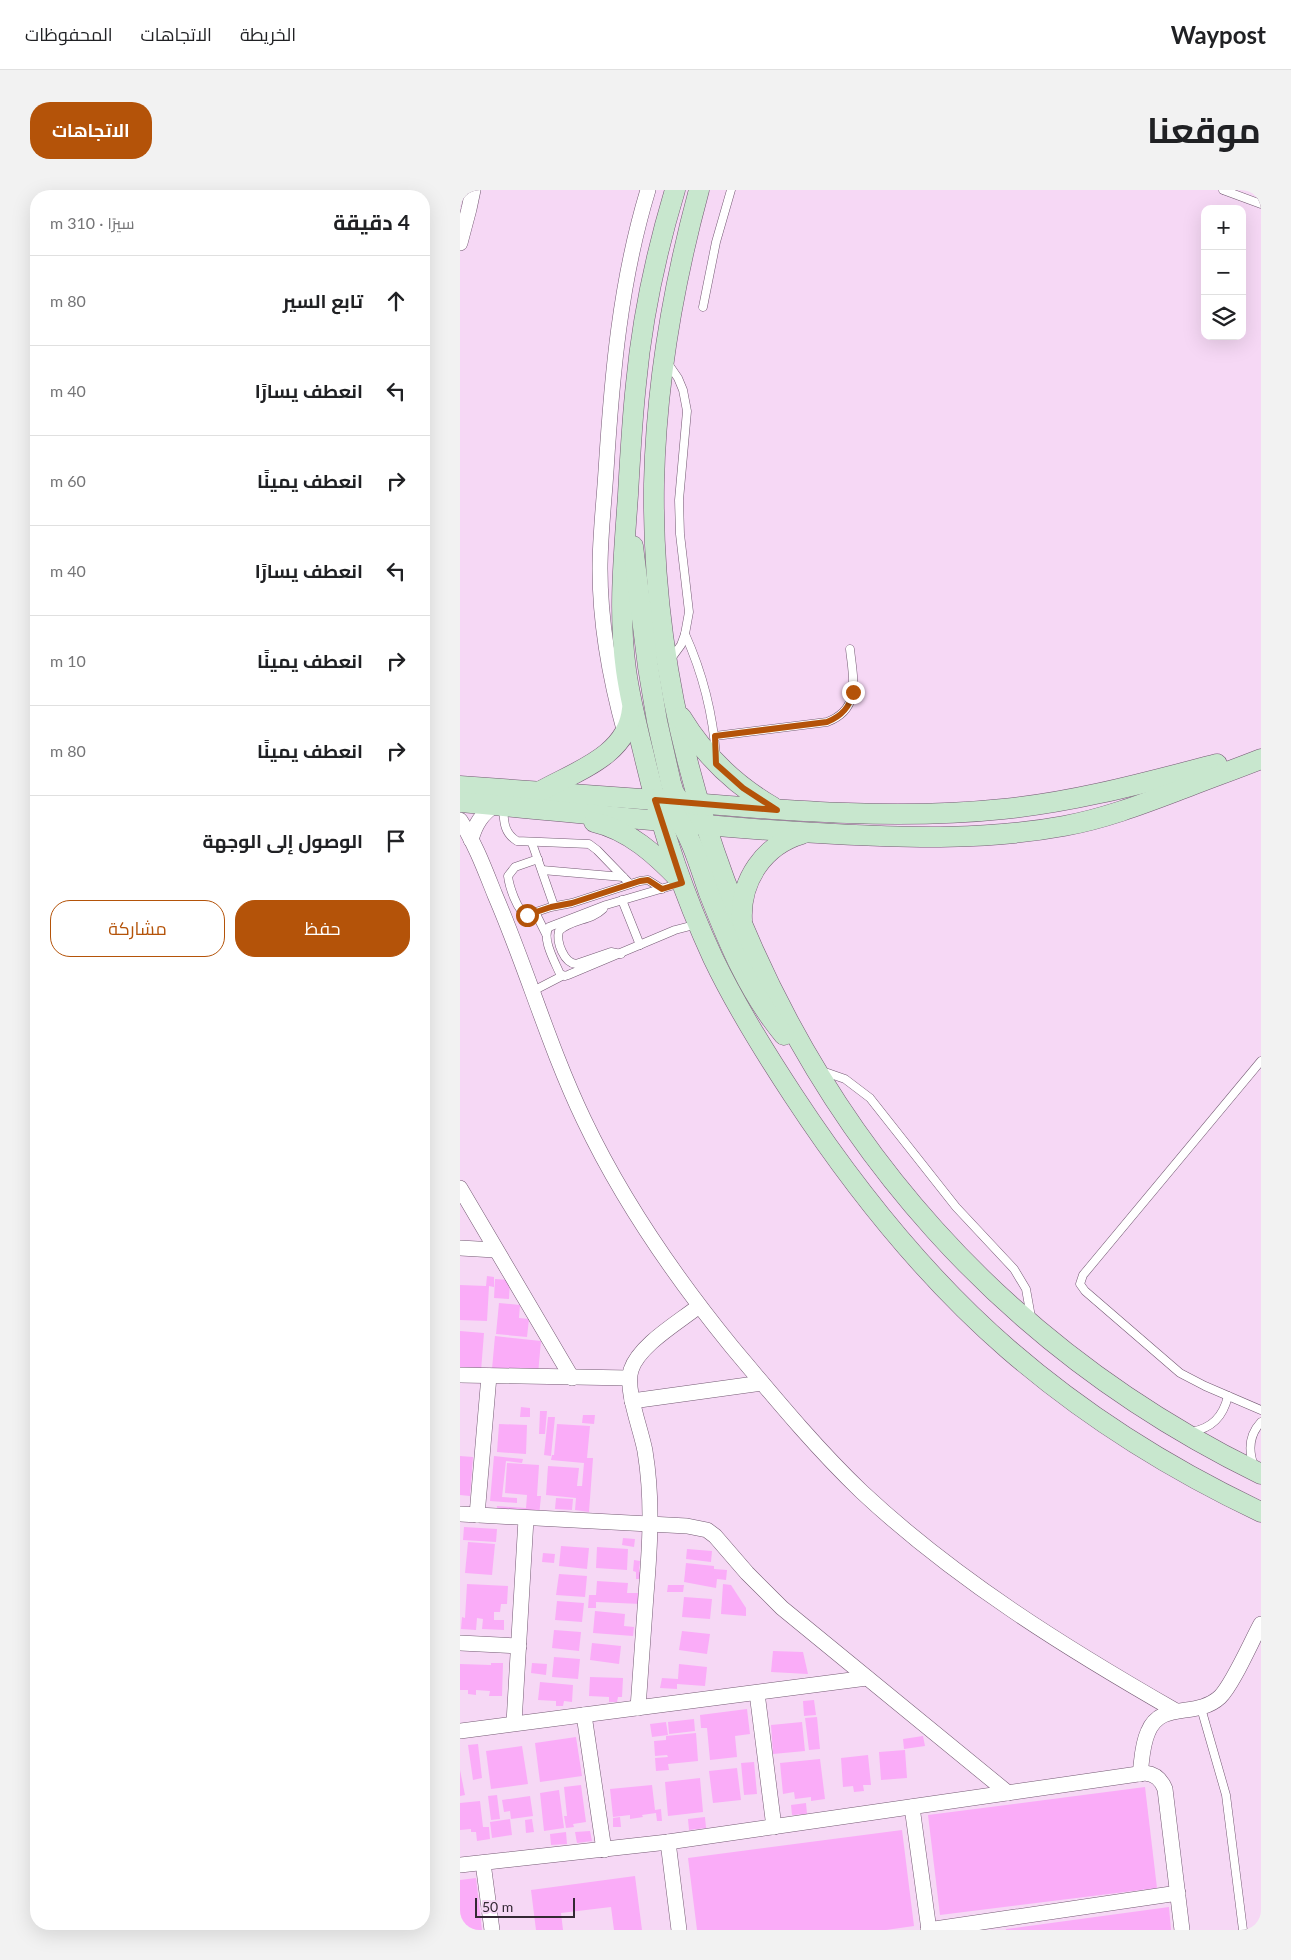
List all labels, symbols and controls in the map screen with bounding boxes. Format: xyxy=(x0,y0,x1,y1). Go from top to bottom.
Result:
text: Waypost xyxy=(1171,20,1266,49)
text: المحفوظات xyxy=(25,23,113,45)
text: الاتجاهات xyxy=(141,23,212,45)
text: الخريطة xyxy=(240,23,296,45)
button: الاتجاهات xyxy=(30,102,152,159)
text: موقعنا xyxy=(1147,108,1261,150)
map controls xyxy=(1201,205,1246,340)
button: + xyxy=(1201,205,1246,250)
text: 4 دقيقة xyxy=(333,209,410,234)
text: سيرًا · 310 m xyxy=(50,213,135,232)
button: − xyxy=(1201,250,1246,295)
icon: ahead xyxy=(382,287,410,315)
text: تابع السير xyxy=(283,289,363,312)
text: 80 m xyxy=(50,291,86,310)
button: layers xyxy=(1201,295,1246,340)
icon: left xyxy=(382,377,410,405)
text: انعطف يسارًا xyxy=(255,379,363,402)
text: 40 m xyxy=(50,381,86,400)
icon: right xyxy=(382,467,410,495)
text: انعطف يمينًا xyxy=(257,469,363,492)
text: 60 m xyxy=(50,471,86,490)
icon: left xyxy=(382,557,410,585)
text: انعطف يسارًا xyxy=(255,559,363,582)
text: 40 m xyxy=(50,561,86,580)
icon: right xyxy=(382,647,410,675)
text: انعطف يمينًا xyxy=(257,649,363,672)
text: 10 m xyxy=(50,651,86,670)
route end xyxy=(842,681,865,704)
icon: right xyxy=(382,737,410,765)
text: انعطف يمينًا xyxy=(257,739,363,762)
text: 80 m xyxy=(50,741,86,760)
icon: arrive xyxy=(382,827,410,855)
text: الوصول إلى الوجهة xyxy=(202,829,363,852)
button: مشاركة xyxy=(50,900,225,957)
button: حفظ xyxy=(235,900,410,957)
route start xyxy=(516,904,539,927)
scale bar xyxy=(475,1895,575,1918)
text: 50 m xyxy=(482,1898,513,1915)

